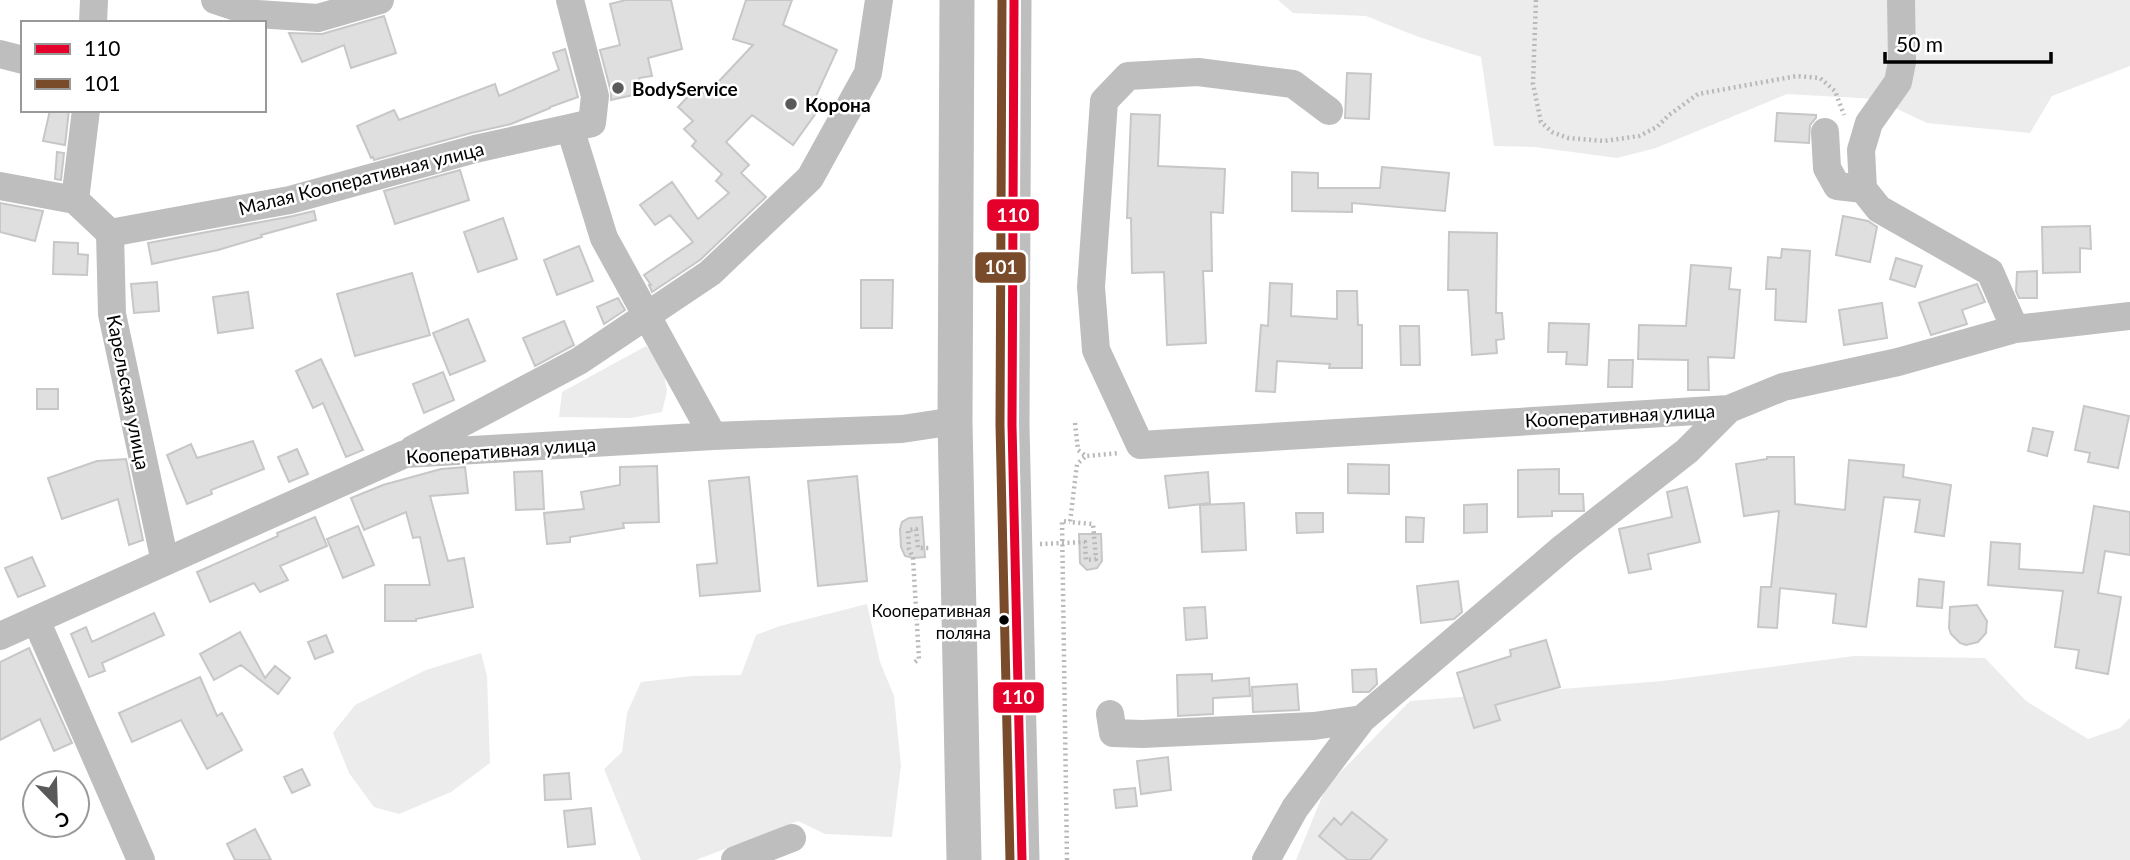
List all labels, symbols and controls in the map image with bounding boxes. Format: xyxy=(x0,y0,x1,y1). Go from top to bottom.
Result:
legend xyxy=(21,21,266,112)
scale bar xyxy=(1885,21,2051,65)
text: 50 m xyxy=(1896,31,1943,56)
text: 110 xyxy=(84,35,121,60)
text: 101 xyxy=(84,70,121,95)
place label: BodyService xyxy=(632,77,738,100)
marker: BodyService xyxy=(610,80,626,96)
place label: Корона xyxy=(805,93,871,116)
marker: Корона xyxy=(783,96,799,112)
street label: Малая Кооперативная улица xyxy=(236,136,486,220)
line badge: 110 xyxy=(986,198,1040,232)
text: 110 xyxy=(996,203,1030,226)
line badge: 101 xyxy=(974,251,1027,284)
text: 101 xyxy=(984,255,1018,278)
street label: Карельская улица xyxy=(103,313,155,471)
street label: Кооперативная улица xyxy=(1524,399,1716,431)
street label: Кооперативная улица xyxy=(405,432,597,468)
place label: Кооперативная поляна xyxy=(871,600,991,643)
marker: Кооперативная поляна xyxy=(997,613,1011,627)
line badge: 110 xyxy=(992,681,1045,714)
text: 110 xyxy=(1001,685,1035,708)
north arrow xyxy=(21,769,91,839)
text: С xyxy=(52,807,73,833)

